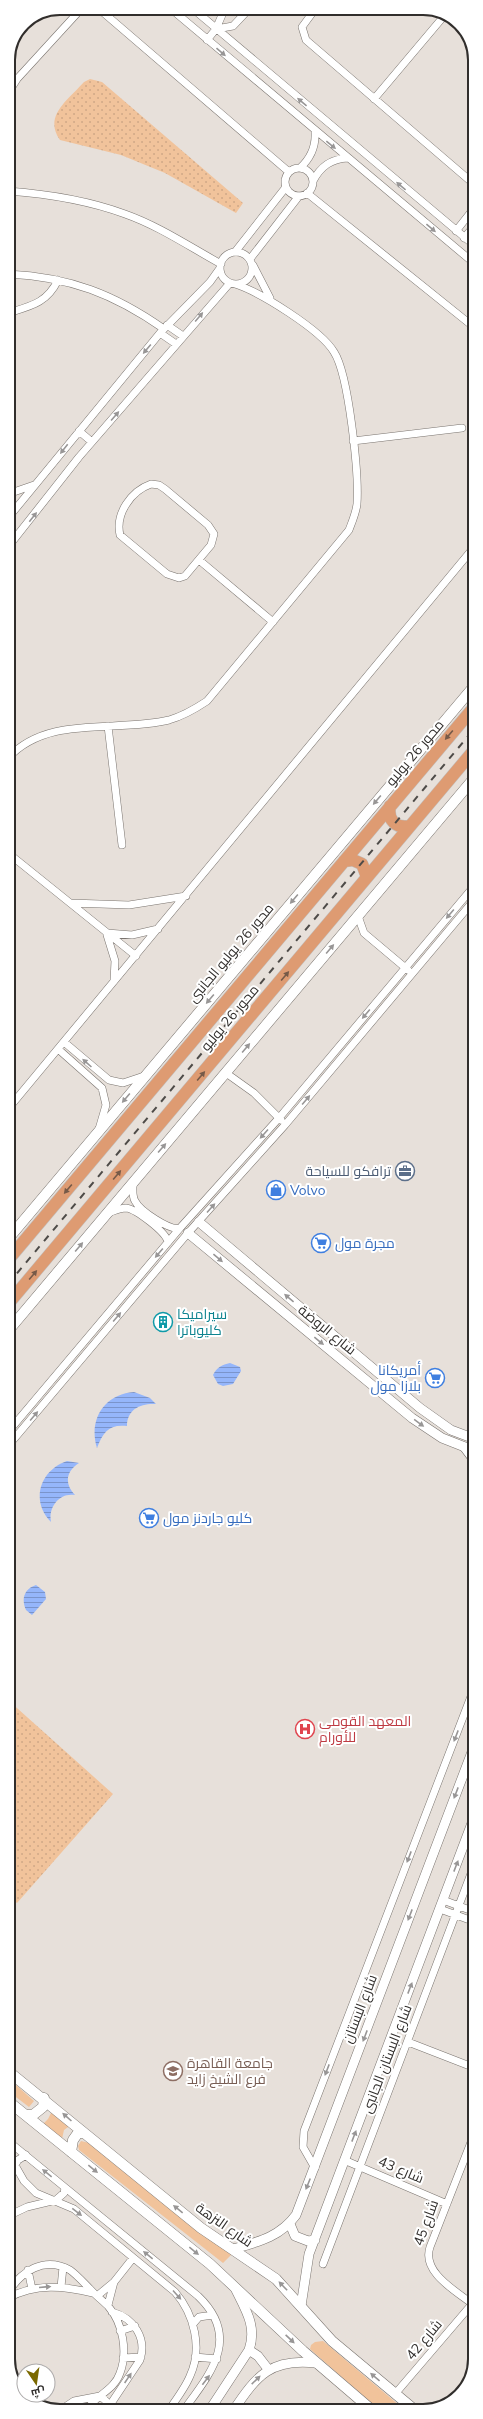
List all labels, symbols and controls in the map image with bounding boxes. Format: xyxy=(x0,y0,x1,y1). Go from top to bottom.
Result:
one-way arrow xyxy=(215,47,226,56)
one-way arrow xyxy=(297,97,307,106)
one-way arrow xyxy=(325,140,336,149)
one-way arrow xyxy=(396,181,407,190)
one-way arrow xyxy=(425,223,436,232)
one-way arrow xyxy=(194,312,203,323)
one-way arrow xyxy=(143,344,152,354)
one-way arrow xyxy=(110,411,119,422)
one-way arrow xyxy=(60,444,69,455)
one-way arrow xyxy=(28,512,37,523)
street label: محور 26 يوليو xyxy=(382,716,448,790)
one-way arrow xyxy=(445,730,454,741)
one-way arrow xyxy=(373,795,382,805)
one-way arrow xyxy=(289,894,298,905)
street label: محور 26 يوليو الجانبى xyxy=(184,899,278,1007)
one-way arrow xyxy=(445,909,454,920)
one-way arrow xyxy=(325,944,334,954)
one-way arrow xyxy=(280,971,289,982)
street label: محور 26 يوليو xyxy=(197,981,263,1055)
one-way arrow xyxy=(205,994,214,1004)
one-way arrow xyxy=(362,1009,371,1019)
one-way arrow xyxy=(241,1043,250,1054)
one-way arrow xyxy=(82,1058,92,1067)
one-way arrow xyxy=(197,1070,206,1081)
one-way arrow xyxy=(122,1093,131,1104)
one-way arrow xyxy=(302,1094,311,1105)
one-way arrow xyxy=(259,1129,268,1140)
one-way arrow xyxy=(158,1143,167,1153)
office icon: ترافكو للسياحة xyxy=(394,1160,416,1182)
place label: ترافكو للسياحة xyxy=(306,1162,391,1181)
one-way arrow xyxy=(113,1170,122,1181)
shop icon: Volvo xyxy=(265,1179,287,1201)
place label: Volvo xyxy=(289,1181,326,1200)
one-way arrow xyxy=(64,1183,73,1194)
one-way arrow xyxy=(206,1203,215,1212)
supermarket icon: مجرة مول xyxy=(310,1232,332,1254)
place label: مجرة مول xyxy=(335,1234,395,1253)
one-way arrow xyxy=(74,1242,83,1253)
one-way arrow xyxy=(155,1248,164,1258)
one-way arrow xyxy=(213,1254,224,1262)
one-way arrow xyxy=(29,1269,38,1280)
one-way arrow xyxy=(284,1293,294,1302)
street label: شارع الروضة xyxy=(294,1301,360,1359)
place label: سيراميكا كليوباترا xyxy=(177,1305,227,1340)
building icon: سيراميكا كليوباترا xyxy=(152,1311,174,1333)
one-way arrow xyxy=(113,1312,122,1322)
one-way arrow xyxy=(313,1336,324,1345)
place label: أمريكانا بلازا مول xyxy=(370,1361,421,1396)
supermarket icon: أمريكانا بلازا مول xyxy=(424,1367,446,1389)
one-way arrow xyxy=(29,1411,38,1422)
one-way arrow xyxy=(414,1419,424,1427)
supermarket icon: كليو جاردنز مول xyxy=(138,1507,160,1529)
place label: كليو جاردنز مول xyxy=(163,1509,252,1528)
place label: المعهد القومى للأورام xyxy=(319,1712,411,1747)
hospital icon: المعهد القومى للأورام xyxy=(294,1718,316,1740)
one-way arrow xyxy=(452,1730,458,1742)
one-way arrow xyxy=(453,1788,459,1800)
one-way arrow xyxy=(406,1852,412,1864)
one-way arrow xyxy=(453,1860,459,1872)
one-way arrow xyxy=(407,1909,413,1921)
street label: شارع البستان xyxy=(338,1972,382,2046)
one-way arrow xyxy=(407,1982,413,1994)
street label: شارع البستان الجانبى xyxy=(357,2002,417,2116)
one-way arrow xyxy=(361,2031,367,2043)
place label: جامعة القاهرة فرع الشيخ زايد xyxy=(187,2054,273,2089)
school or university icon: جامعة القاهرة فرع الشيخ زايد xyxy=(162,2060,184,2082)
one-way arrow xyxy=(324,2065,330,2077)
one-way arrow xyxy=(62,2113,72,2122)
one-way arrow xyxy=(351,2129,357,2141)
street label: شارع 43 xyxy=(375,2152,427,2188)
one-way arrow xyxy=(88,2165,98,2174)
one-way arrow xyxy=(42,2168,52,2177)
one-way arrow xyxy=(305,2179,311,2191)
street label: شارع 45 xyxy=(409,2197,443,2249)
street label: شارع النزهة xyxy=(192,2198,256,2252)
one-way arrow xyxy=(172,2205,183,2214)
one-way arrow xyxy=(71,2208,82,2216)
one-way arrow xyxy=(189,2247,200,2256)
one-way arrow xyxy=(142,2251,153,2259)
one-way arrow xyxy=(278,2281,287,2291)
one-way arrow xyxy=(39,2284,52,2291)
one-way arrow xyxy=(172,2290,182,2300)
street label: شارع 42 xyxy=(401,2316,447,2364)
one-way arrow xyxy=(285,2334,295,2344)
north arrow xyxy=(16,2363,56,2403)
one-way arrow xyxy=(369,2372,380,2381)
one-way arrow xyxy=(124,2373,132,2383)
one-way arrow xyxy=(202,2374,210,2385)
one-way arrow xyxy=(251,2375,261,2384)
text: ش xyxy=(30,2383,47,2401)

